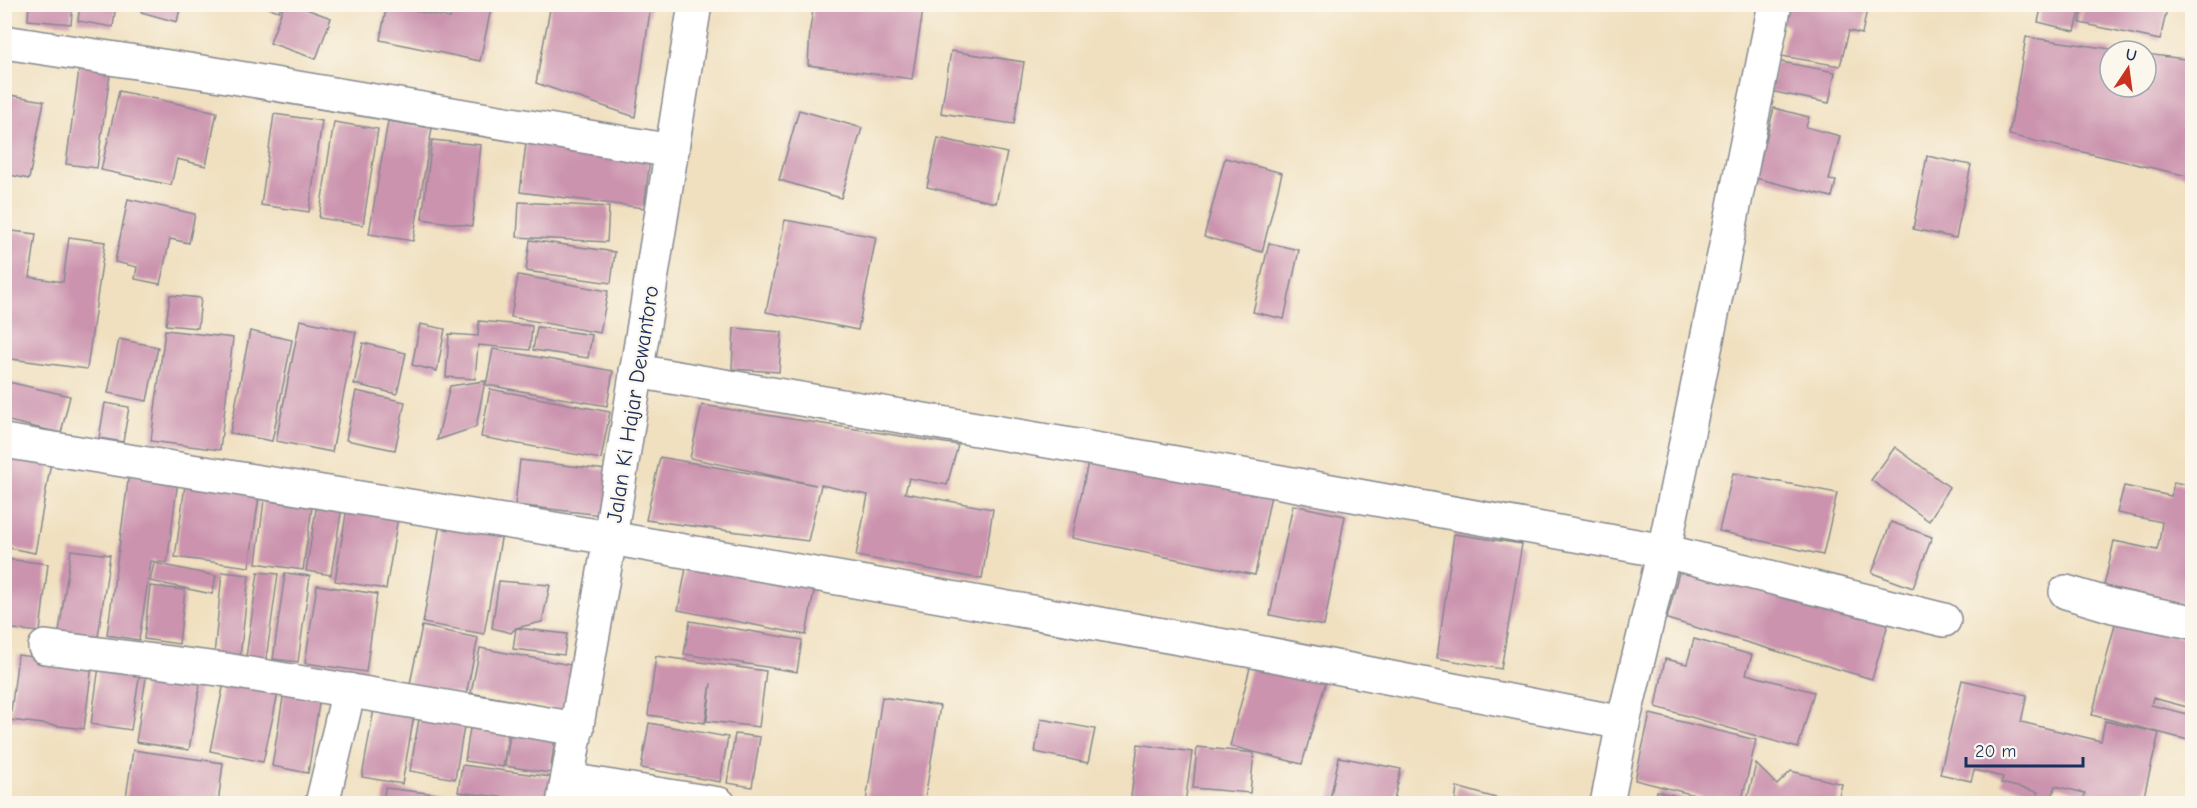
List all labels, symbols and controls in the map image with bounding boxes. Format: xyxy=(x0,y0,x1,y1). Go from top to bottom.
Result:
north arrow xyxy=(2098,39,2158,99)
text: U xyxy=(2124,45,2138,65)
street label: Jalan Ki Hajar Dewantoro xyxy=(601,284,665,525)
scale bar xyxy=(1966,730,2083,768)
text: 20 m xyxy=(1975,741,2016,762)

